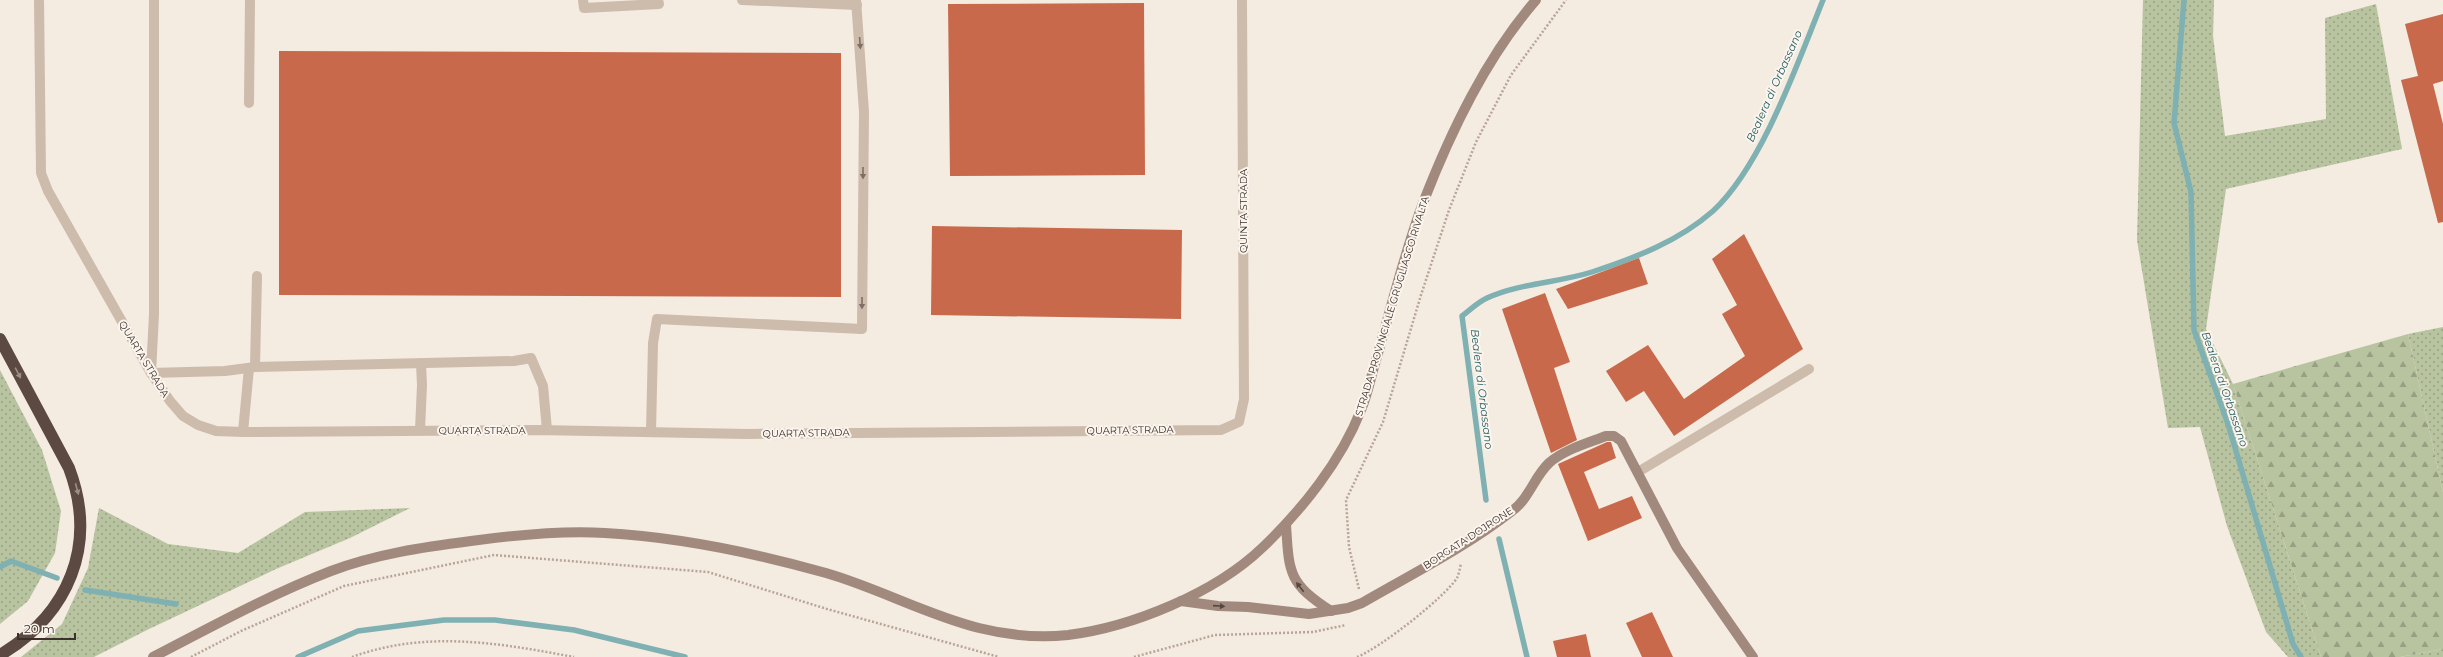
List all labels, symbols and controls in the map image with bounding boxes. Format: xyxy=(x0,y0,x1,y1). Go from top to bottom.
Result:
water label: Bealera di Orbassano xyxy=(1743,28,1805,144)
one-way arrow xyxy=(857,37,864,49)
one-way arrow xyxy=(860,167,866,180)
street label: QUINTA STRADA xyxy=(1237,168,1250,253)
street label: STRADA PROVINCIALE GRUGLIASCO RIVALTA xyxy=(1352,194,1432,418)
one-way arrow xyxy=(859,297,865,310)
street label: QUARTA STRADA xyxy=(116,318,172,400)
water label: Bealera di Orbassano xyxy=(1468,328,1496,450)
water label: Bealera di Orbassano xyxy=(2199,330,2251,449)
one-way arrow xyxy=(15,367,22,379)
street label: QUARTA STRADA xyxy=(1086,423,1175,437)
street label: QUARTA STRADA xyxy=(438,424,526,437)
street label: QUARTA STRADA xyxy=(762,426,851,440)
one-way arrow xyxy=(74,483,80,496)
street label: BORGATA DOJRONE xyxy=(1420,504,1516,572)
one-way arrow xyxy=(1296,582,1305,593)
one-way arrow xyxy=(1213,603,1225,610)
scale bar xyxy=(18,615,75,641)
text: 20 m xyxy=(24,621,55,636)

